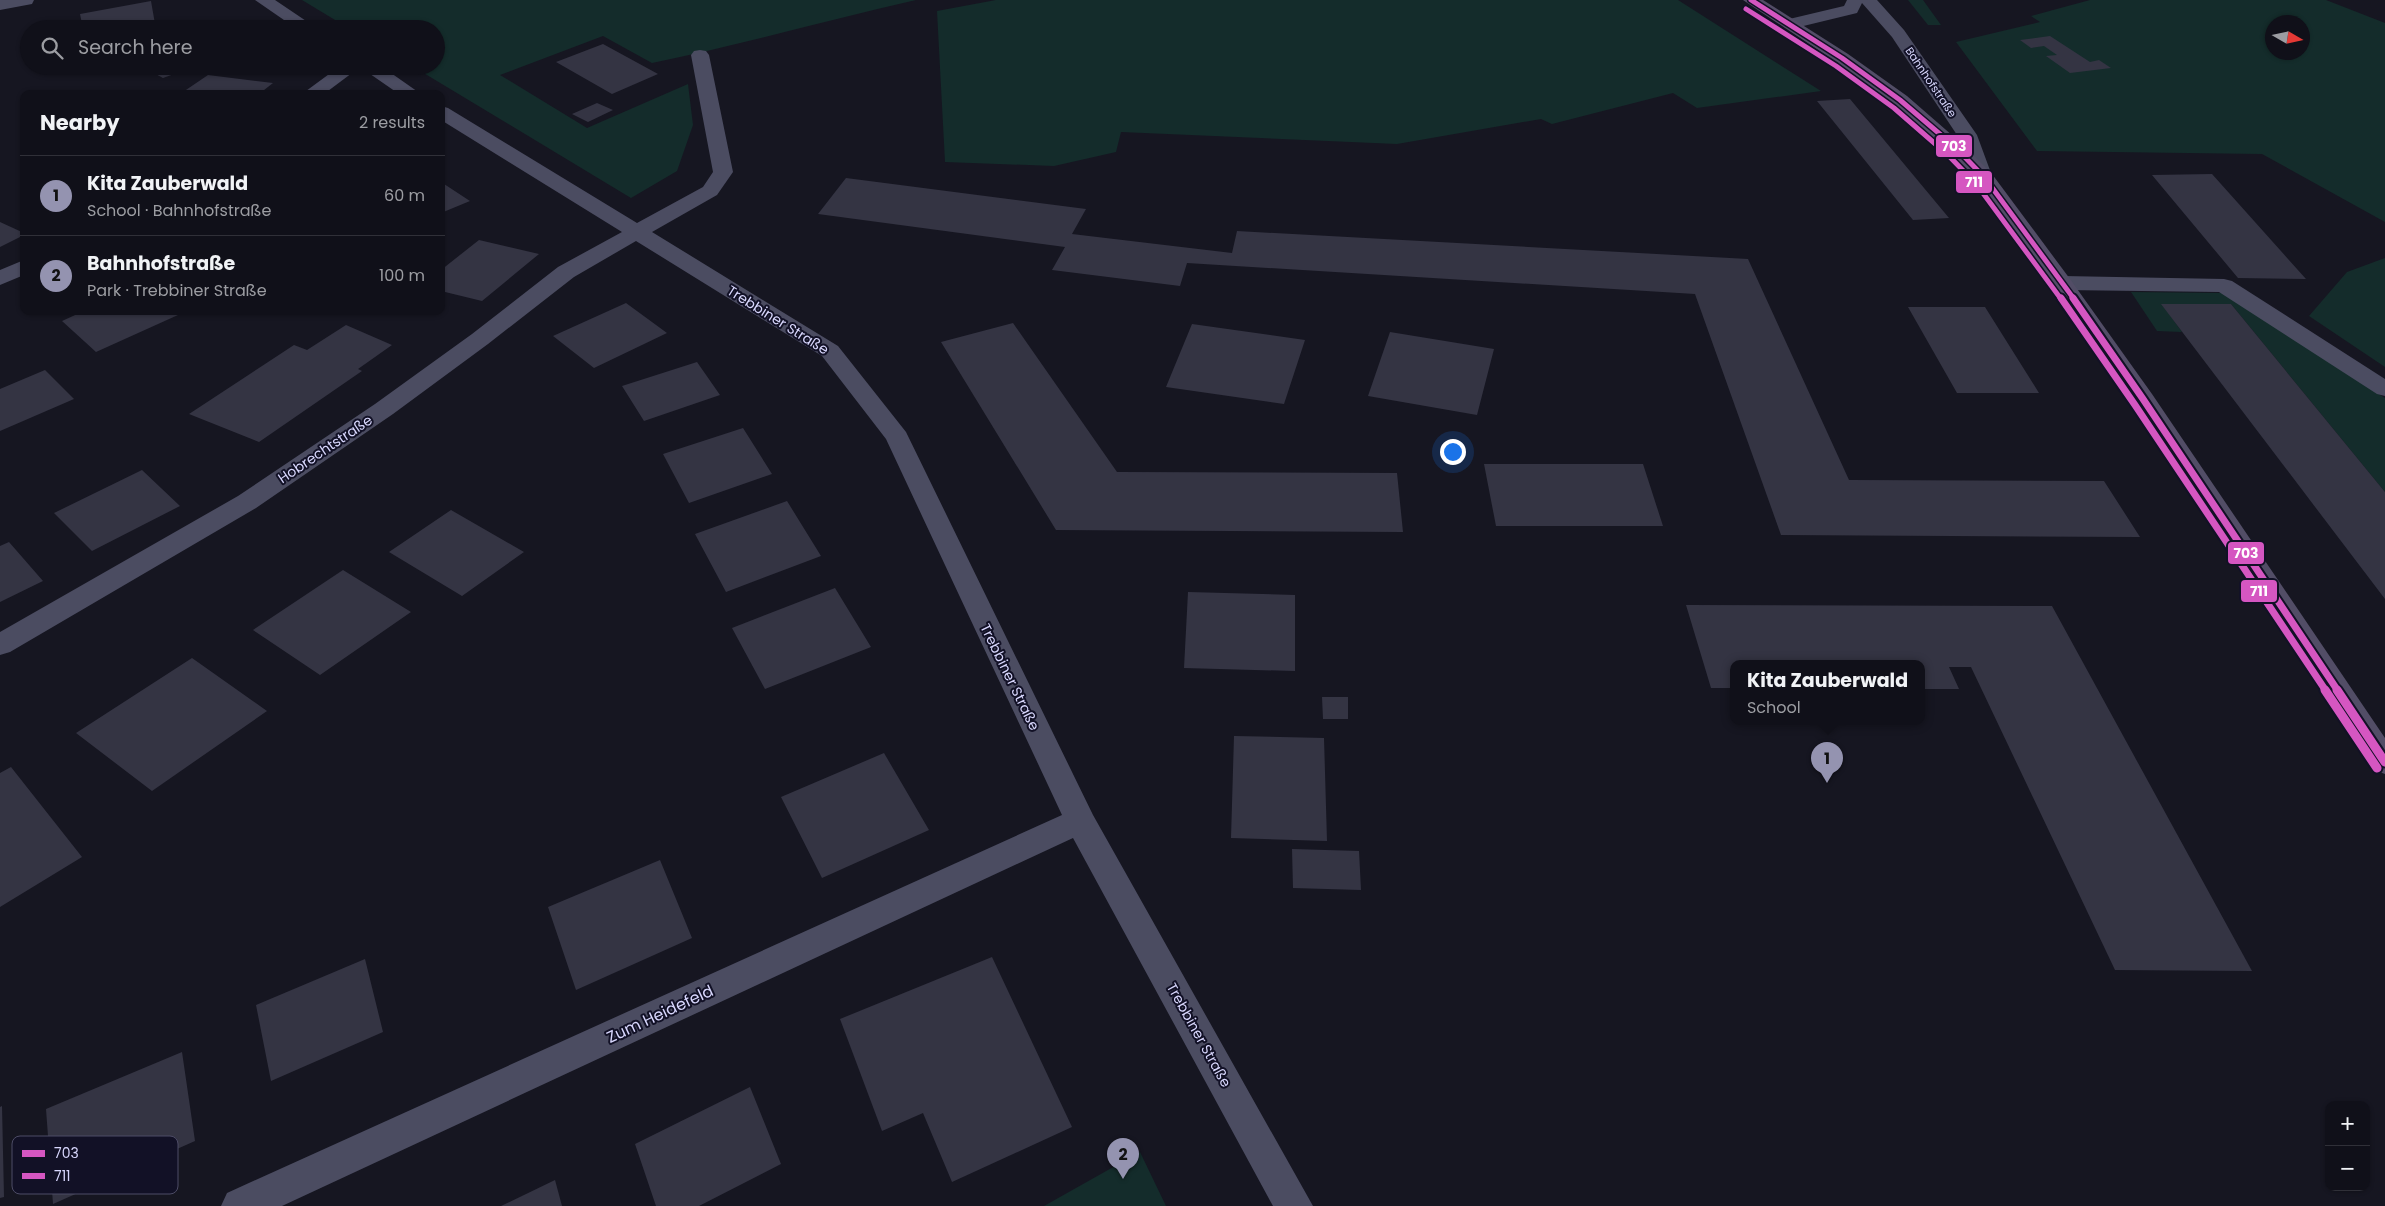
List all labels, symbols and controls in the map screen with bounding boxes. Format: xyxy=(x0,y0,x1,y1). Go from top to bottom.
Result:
north arrow xyxy=(2265,15,2310,60)
search box xyxy=(20,20,445,75)
icon: search xyxy=(38,34,66,62)
text: Search here xyxy=(78,34,192,61)
street label: Bahnhofstraße xyxy=(1902,44,1961,120)
text: Nearby xyxy=(40,108,120,137)
text: 2 results xyxy=(359,111,425,134)
line badge: 703 xyxy=(1935,134,1973,158)
text: 703 xyxy=(1941,136,1967,156)
text: Kita Zauberwald xyxy=(87,170,248,197)
line badge: 711 xyxy=(1955,170,1993,194)
text: 711 xyxy=(1965,172,1983,192)
text: 1 xyxy=(53,184,59,207)
text: 60 m xyxy=(384,184,425,207)
text: School · Bahnhofstraße xyxy=(87,199,271,222)
text: Bahnhofstraße xyxy=(87,250,235,277)
text: 2 xyxy=(51,264,61,287)
text: 100 m xyxy=(379,264,425,287)
text: Park · Trebbiner Straße xyxy=(87,279,267,302)
street label: Trebbiner Straße xyxy=(723,281,833,360)
street label: Hobrechtstraße xyxy=(274,410,376,488)
your location xyxy=(1440,439,1466,465)
line badge: 703 xyxy=(2227,541,2265,565)
text: 703 xyxy=(2233,543,2259,563)
line badge: 711 xyxy=(2240,579,2278,603)
text: 711 xyxy=(2250,581,2268,601)
street label: Trebbiner Straße xyxy=(975,620,1045,734)
popup xyxy=(1730,660,1925,725)
text: Kita Zauberwald xyxy=(1747,667,1908,694)
text: School xyxy=(1747,696,1801,719)
pin: 1 xyxy=(1811,742,1843,783)
street label: Zum Heidefeld xyxy=(603,979,717,1049)
street label: Trebbiner Straße xyxy=(1162,979,1236,1091)
map controls xyxy=(2325,1101,2370,1191)
button: + xyxy=(2325,1101,2370,1146)
legend xyxy=(12,1136,178,1194)
pin: 2 xyxy=(1107,1138,1139,1179)
text: 703 xyxy=(54,1143,79,1163)
button: − xyxy=(2325,1146,2370,1191)
text: 711 xyxy=(54,1166,71,1186)

